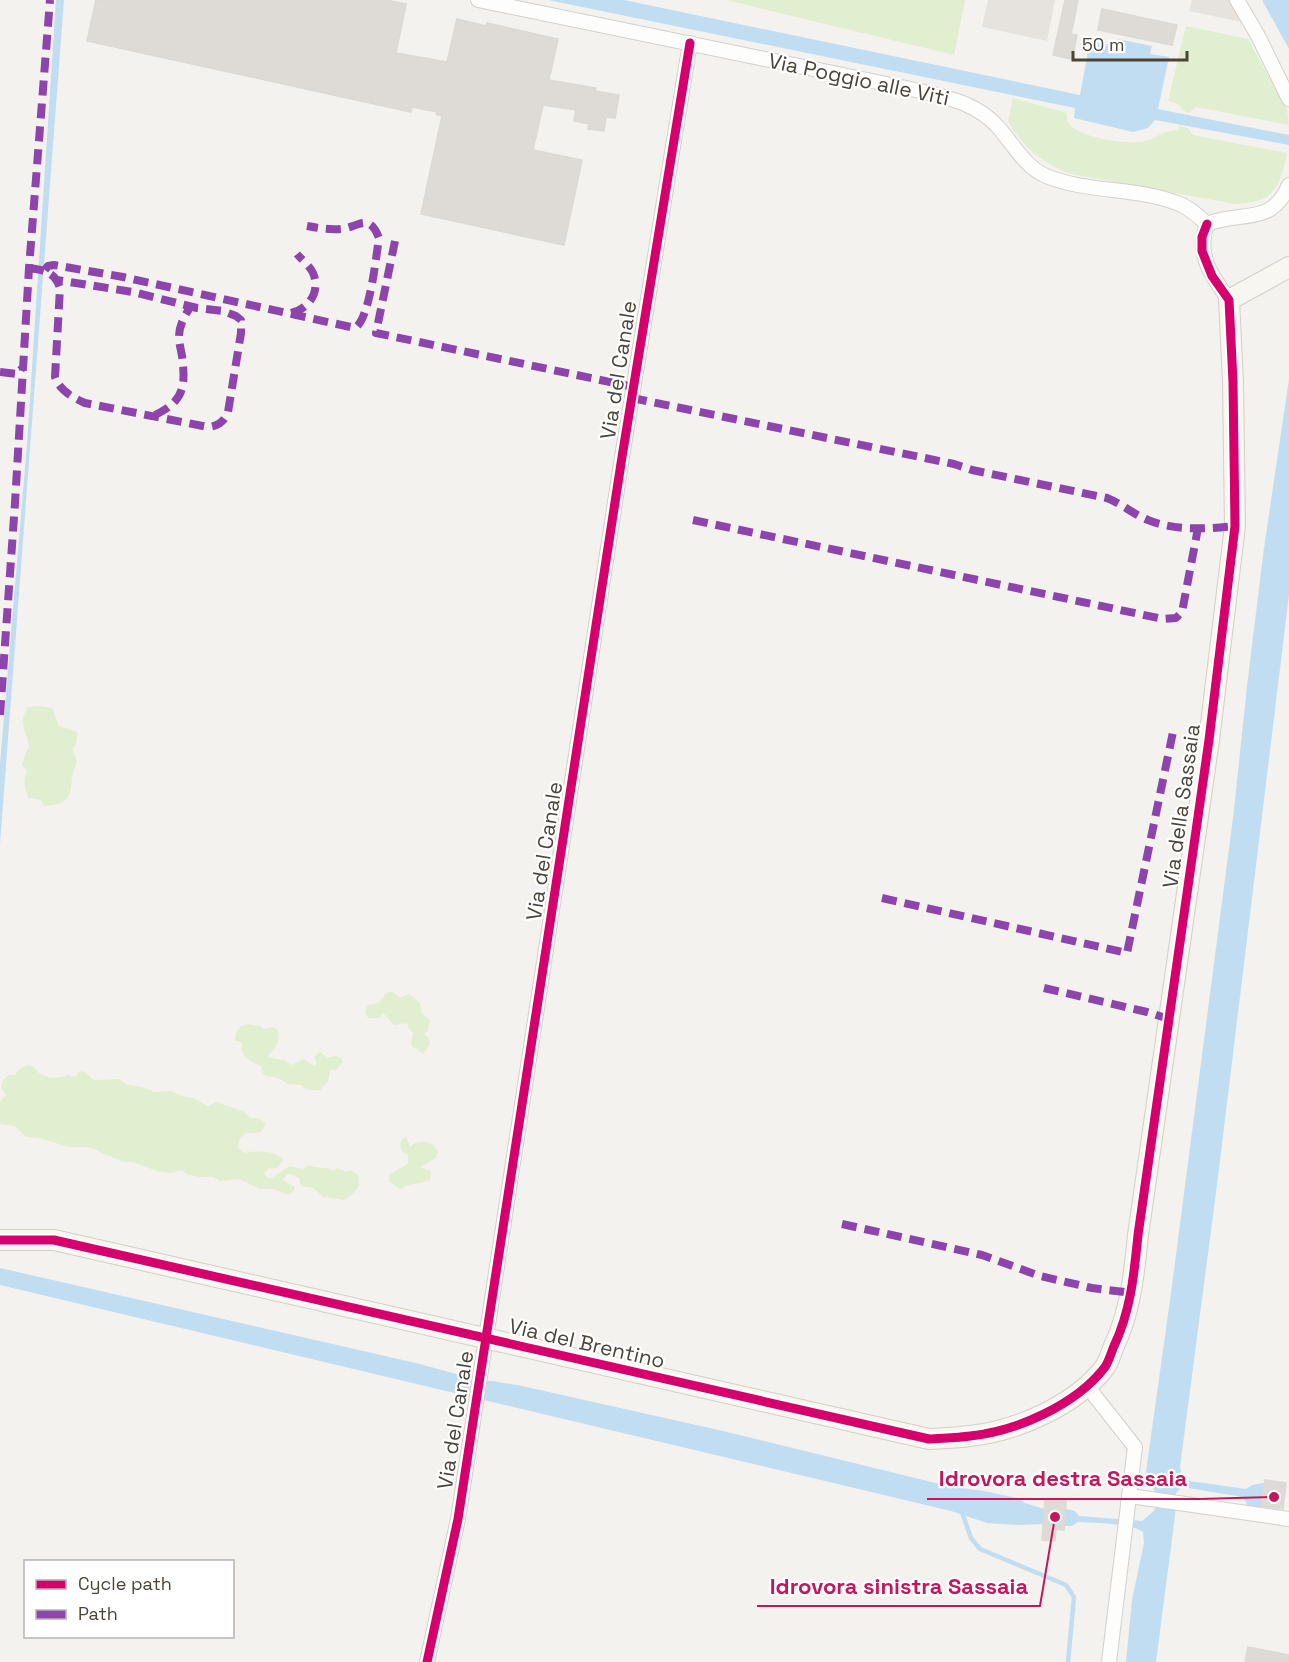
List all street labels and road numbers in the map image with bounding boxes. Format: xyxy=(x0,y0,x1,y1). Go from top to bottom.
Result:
street label: Via Poggio alle Viti xyxy=(766,47,952,111)
street label: Via del Canale xyxy=(594,299,642,441)
street label: Via della Sassaia xyxy=(1156,722,1206,890)
street label: Via del Canale xyxy=(520,780,568,922)
street label: Via del Brentino xyxy=(506,1312,668,1374)
street label: Via del Canale xyxy=(431,1349,479,1491)

